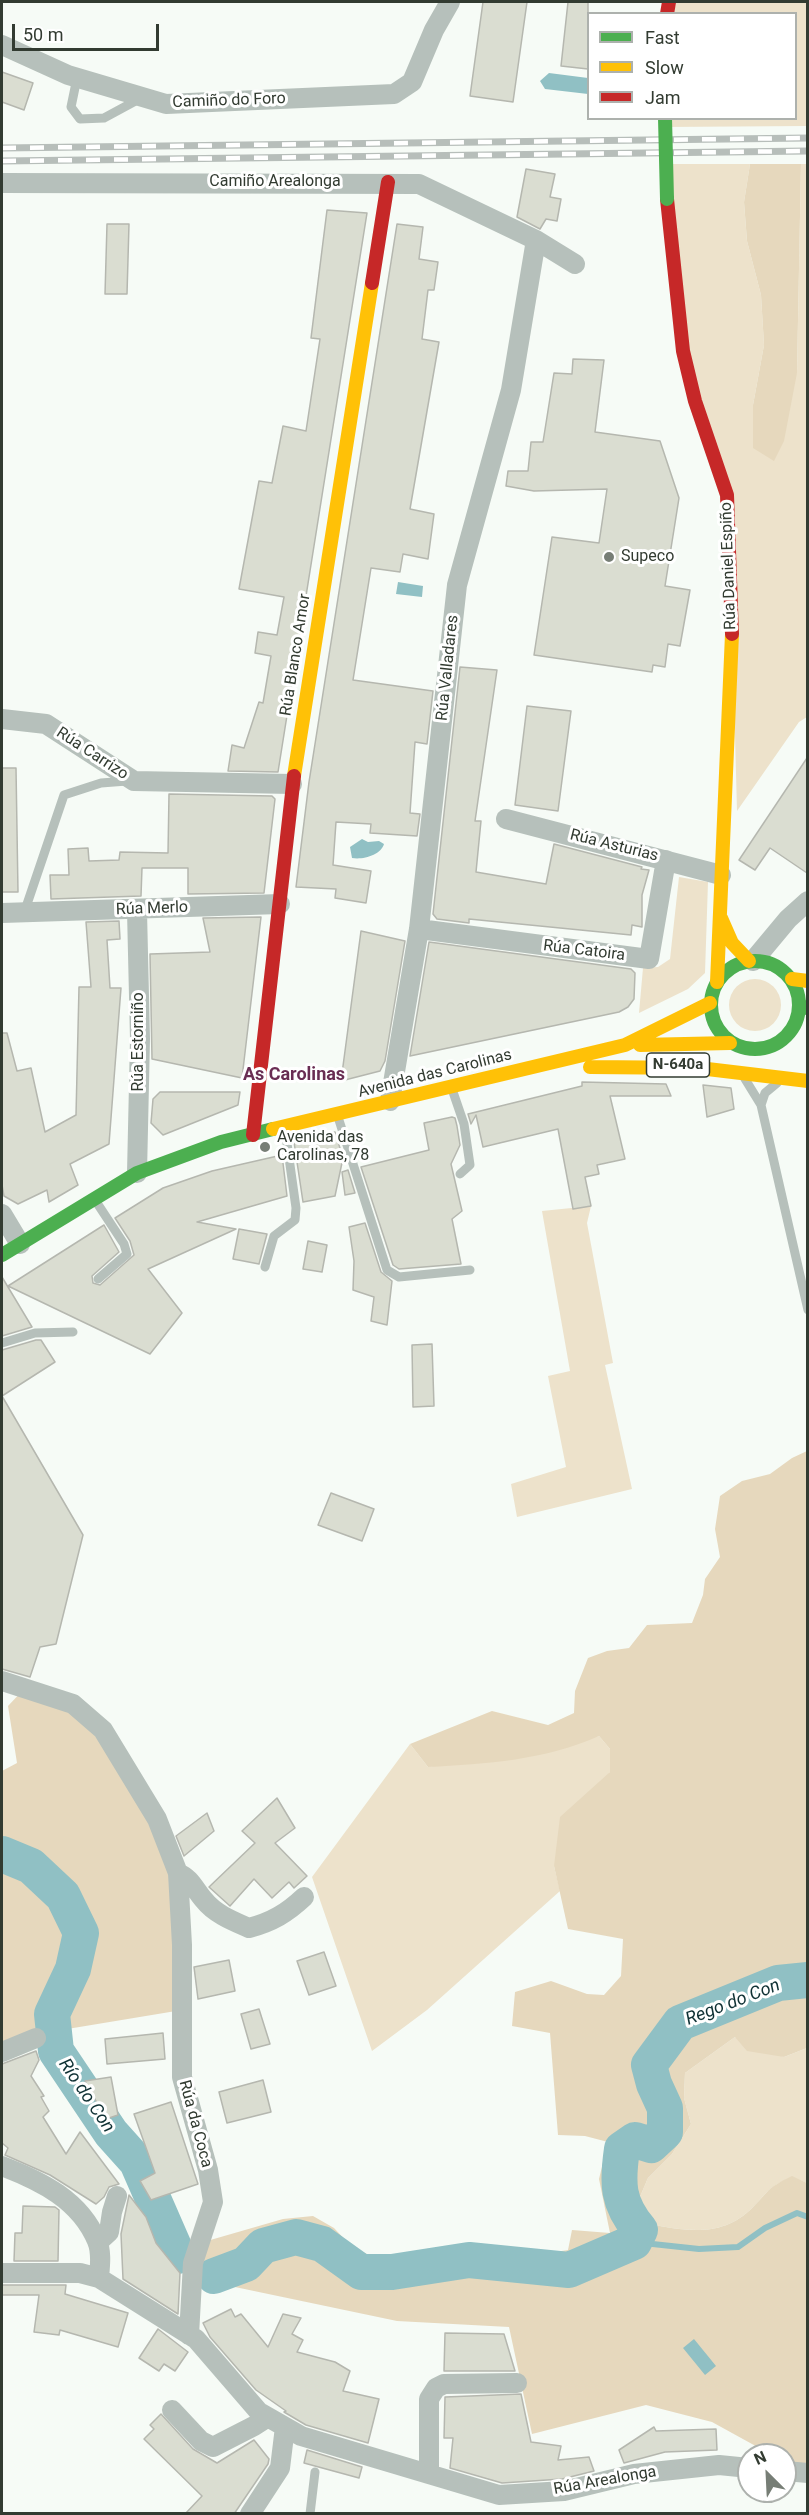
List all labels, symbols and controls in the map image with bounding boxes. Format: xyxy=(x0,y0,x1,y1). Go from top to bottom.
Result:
scale bar xyxy=(15,12,162,50)
legend xyxy=(587,12,797,120)
text: 50 m xyxy=(23,24,63,45)
text: Fast xyxy=(645,27,680,48)
text: Slow xyxy=(645,57,684,78)
text: Jam xyxy=(645,87,681,108)
street label: Camiño do Foro xyxy=(172,89,286,113)
street label: Camiño Arealonga xyxy=(209,172,341,192)
street label: Rúa Daniel Espiño xyxy=(717,502,741,630)
place label: Supeco xyxy=(621,547,674,567)
marker: Supeco xyxy=(602,550,616,564)
street label: Rúa Blanco Amor xyxy=(277,593,315,717)
street label: Rúa Valladares xyxy=(433,614,463,722)
street label: Rúa Carrizo xyxy=(52,724,132,784)
street label: Rúa Asturias xyxy=(568,826,660,866)
street label: Rúa Merlo xyxy=(116,898,188,920)
street label: Rúa Catoira xyxy=(542,936,626,966)
street label: Rúa Estorniño xyxy=(129,992,149,1092)
street label: Avenida das Carolinas xyxy=(356,1046,514,1102)
road number: N-640a xyxy=(646,1053,710,1077)
district label: As Carolinas xyxy=(243,1064,345,1086)
place label: Avenida das Carolinas, 78 xyxy=(277,1128,369,1166)
marker: Avenida das Carolinas, 78 xyxy=(258,1140,272,1154)
water label: Rego do Con xyxy=(683,1975,783,2031)
water label: Río do Con xyxy=(53,2055,119,2137)
street label: Rúa da Coca xyxy=(174,2078,216,2170)
north arrow xyxy=(737,2443,797,2503)
text: N xyxy=(751,2447,769,2469)
street label: Rúa Arealonga xyxy=(552,2463,658,2499)

